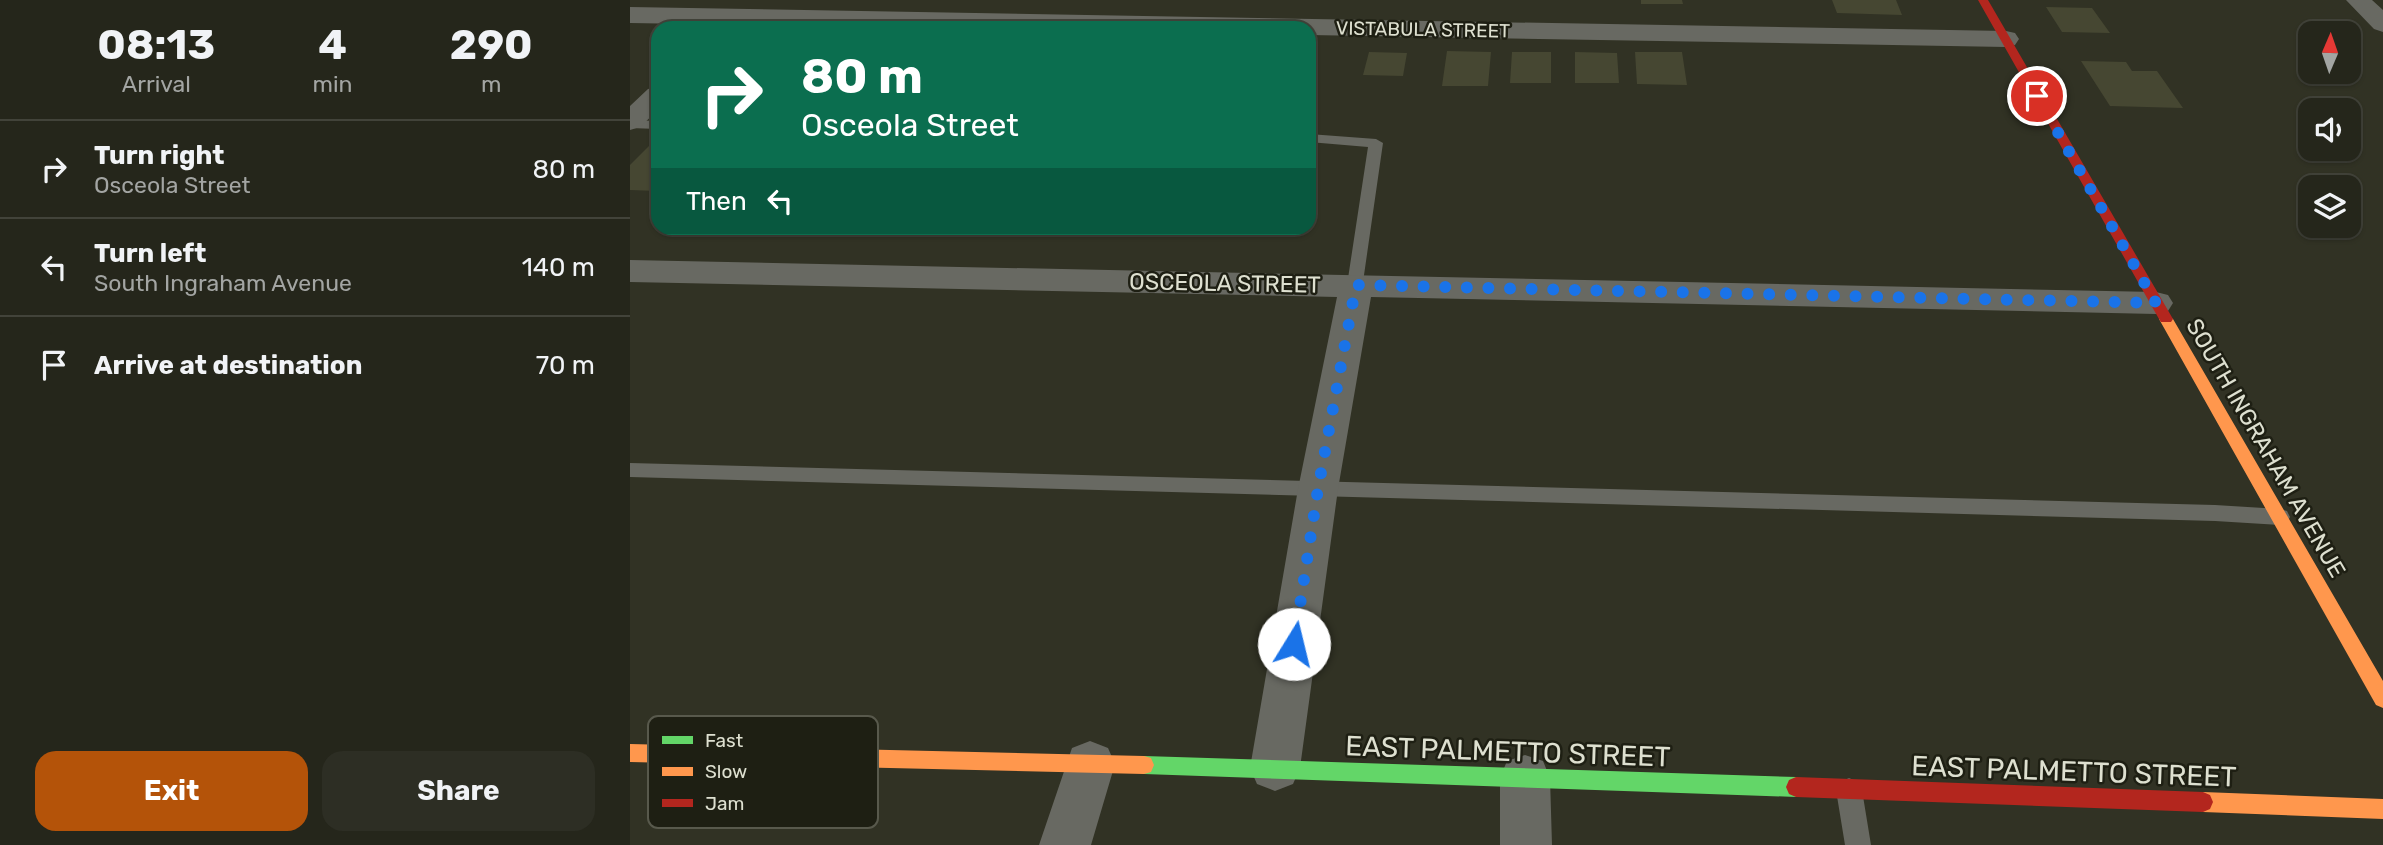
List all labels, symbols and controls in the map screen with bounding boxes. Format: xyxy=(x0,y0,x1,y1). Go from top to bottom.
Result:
street label: VISTABULA STREET xyxy=(1336,16,1510,43)
text: 08:13 xyxy=(97,20,215,70)
text: 4 xyxy=(318,20,347,70)
text: 290 xyxy=(450,20,533,70)
north arrow xyxy=(2298,21,2361,84)
map controls xyxy=(2298,21,2361,238)
text: 80 m xyxy=(801,47,923,105)
icon: right xyxy=(686,49,777,140)
pin xyxy=(2007,66,2067,126)
text: Arrival xyxy=(122,70,191,98)
text: min xyxy=(313,70,352,98)
text: m xyxy=(481,70,501,98)
icon: arrive xyxy=(2018,77,2056,115)
button: sound xyxy=(2298,98,2361,161)
text: Osceola Street xyxy=(801,106,1019,144)
text: Turn right xyxy=(94,140,224,171)
icon: right xyxy=(35,150,73,188)
text: 80 m xyxy=(532,154,595,185)
text: Osceola Street xyxy=(94,171,251,199)
button: layers xyxy=(2298,175,2361,238)
icon: left xyxy=(761,182,799,220)
text: Then xyxy=(686,186,747,217)
text: Turn left xyxy=(94,238,206,269)
icon: left xyxy=(35,248,73,286)
text: 140 m xyxy=(522,252,595,283)
street label: OSCEOLA STREET xyxy=(1129,267,1321,299)
text: South Ingraham Avenue xyxy=(94,269,352,297)
street label: SOUTH INGRAHAM AVENUE xyxy=(2180,314,2352,582)
icon: arrive xyxy=(35,346,73,384)
text: Arrive at destination xyxy=(94,350,362,381)
text: 70 m xyxy=(536,350,595,381)
position arrow xyxy=(1257,607,1331,681)
legend xyxy=(648,716,878,828)
text: Fast xyxy=(705,729,744,752)
street label: EAST PALMETTO STREET xyxy=(1345,729,1671,774)
street label: EAST PALMETTO STREET xyxy=(1911,749,2237,794)
button: Exit xyxy=(35,751,308,831)
button: Share xyxy=(322,751,595,831)
text: Slow xyxy=(705,760,747,783)
text: Jam xyxy=(705,792,744,815)

